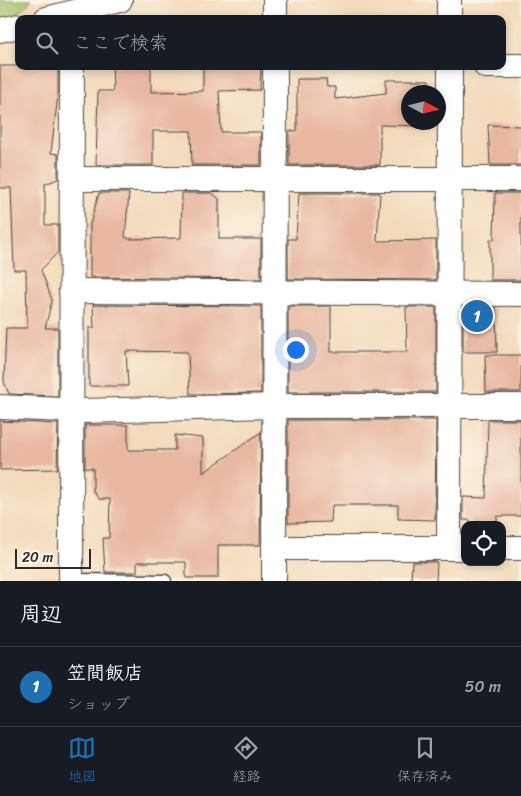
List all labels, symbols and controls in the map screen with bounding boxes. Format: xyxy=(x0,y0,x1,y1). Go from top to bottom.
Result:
search box xyxy=(15,15,506,70)
text: ここで検索 xyxy=(73,26,168,59)
icon: search xyxy=(33,29,61,57)
north arrow xyxy=(401,85,446,130)
pin: 1 xyxy=(461,297,493,335)
your location xyxy=(283,337,309,363)
map controls xyxy=(461,521,506,566)
button: locate xyxy=(461,521,506,566)
text: 20 m xyxy=(22,545,53,570)
scale bar xyxy=(15,546,91,569)
text: 周辺 xyxy=(20,595,62,633)
text: 笠間飯店 xyxy=(67,656,143,689)
text: 1 xyxy=(33,672,39,701)
text: 50 m xyxy=(465,672,501,701)
text: ショップ xyxy=(67,689,130,718)
tab: 地図 xyxy=(68,734,96,789)
tab: 経路 xyxy=(232,734,260,789)
tab: 保存済み xyxy=(397,734,453,789)

